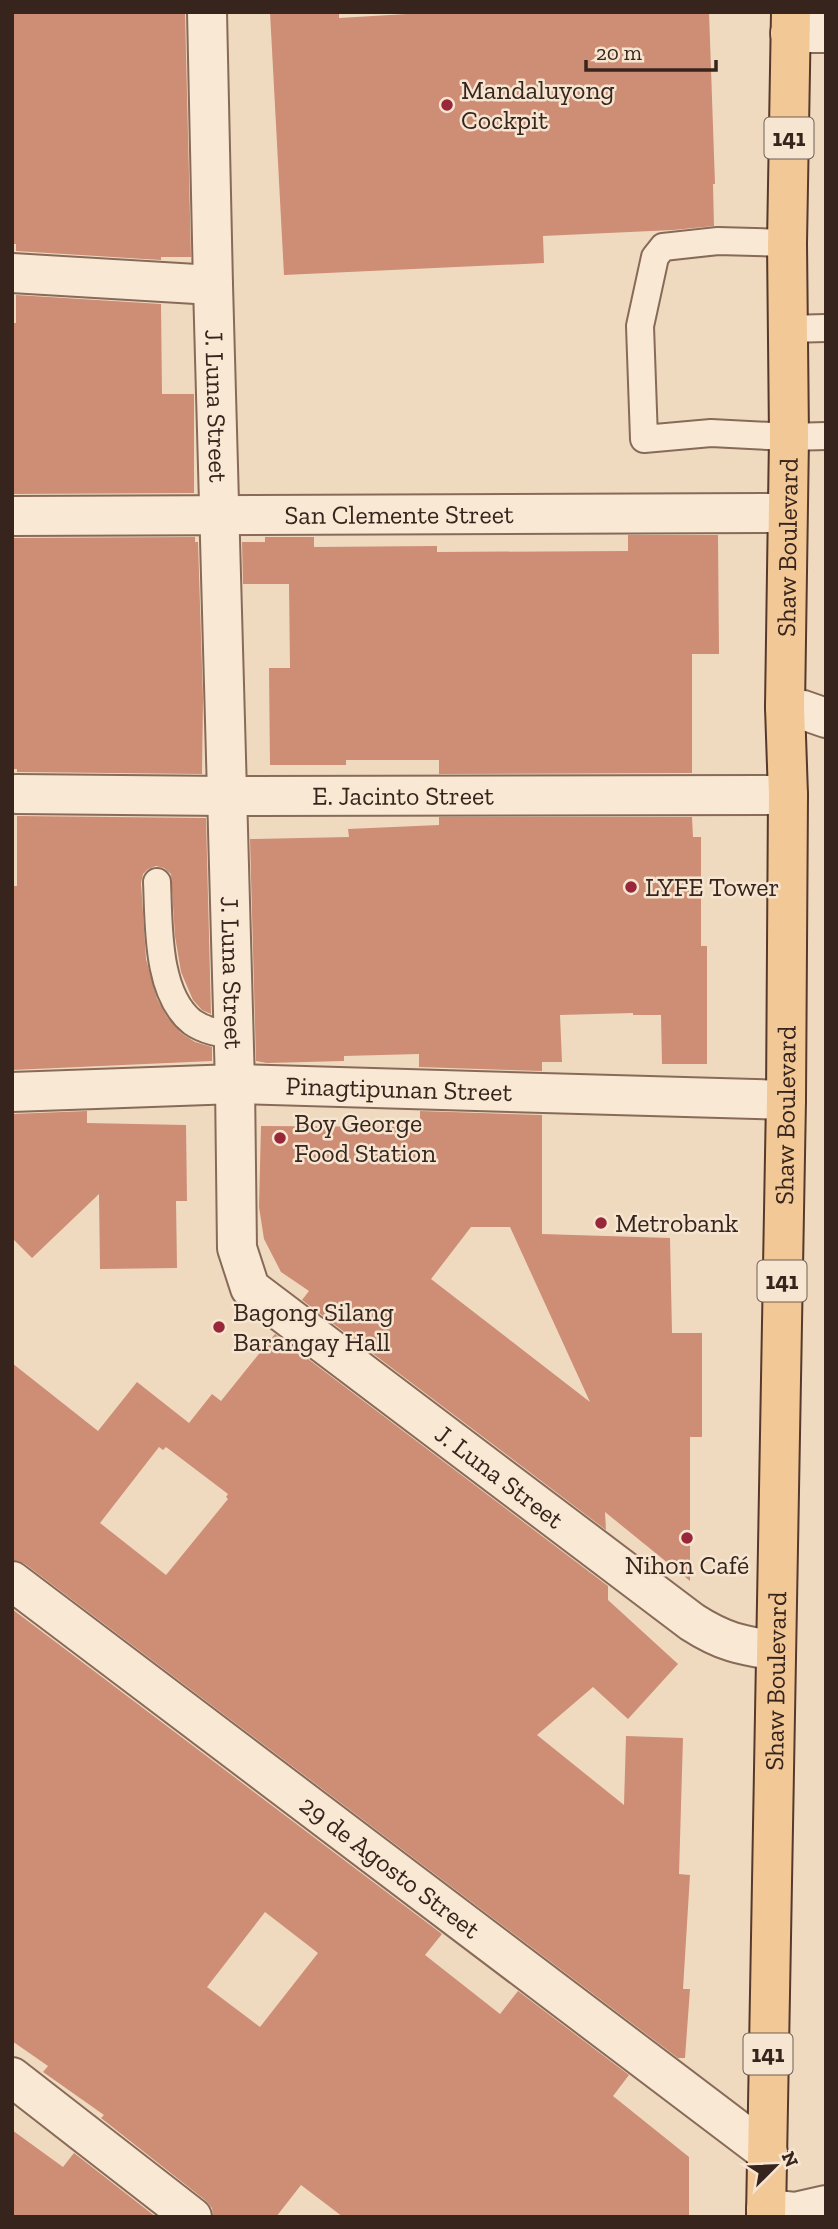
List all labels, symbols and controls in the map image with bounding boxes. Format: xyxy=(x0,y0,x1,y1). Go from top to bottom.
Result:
scale bar xyxy=(586,28,716,72)
text: 20 m xyxy=(596,40,642,65)
place label: Mandaluyong Cockpit xyxy=(461,74,615,136)
marker: Mandaluyong Cockpit xyxy=(439,97,455,113)
road number: 141 xyxy=(764,118,814,158)
street label: J. Luna Street xyxy=(198,329,234,483)
street label: Shaw Boulevard xyxy=(770,457,805,637)
street label: San Clemente Street xyxy=(284,498,514,531)
street label: E. Jacinto Street xyxy=(312,780,494,812)
place label: LYFE Tower xyxy=(645,871,779,903)
marker: LYFE Tower xyxy=(623,879,639,895)
street label: J. Luna Street xyxy=(214,896,250,1050)
street label: Shaw Boulevard xyxy=(768,1026,802,1205)
street label: Pinagtipunan Street xyxy=(285,1069,513,1108)
place label: Boy George Food Station xyxy=(294,1107,436,1169)
marker: Boy George Food Station xyxy=(272,1130,288,1146)
place label: Metrobank xyxy=(615,1207,739,1239)
marker: Metrobank xyxy=(593,1215,609,1231)
road number: 141 xyxy=(758,1260,806,1302)
place label: Bagong Silang Barangay Hall xyxy=(233,1296,394,1358)
marker: Bagong Silang Barangay Hall xyxy=(211,1319,227,1335)
street label: J. Luna Street xyxy=(429,1418,570,1536)
marker: Nihon Café xyxy=(679,1530,695,1546)
place label: Nihon Café xyxy=(625,1549,749,1581)
street label: Shaw Boulevard xyxy=(758,1591,793,1771)
street label: 29 de Agosto Street xyxy=(294,1789,487,1946)
road number: 141 xyxy=(744,2034,792,2074)
north arrow xyxy=(740,2131,810,2201)
text: N xyxy=(777,2148,804,2171)

